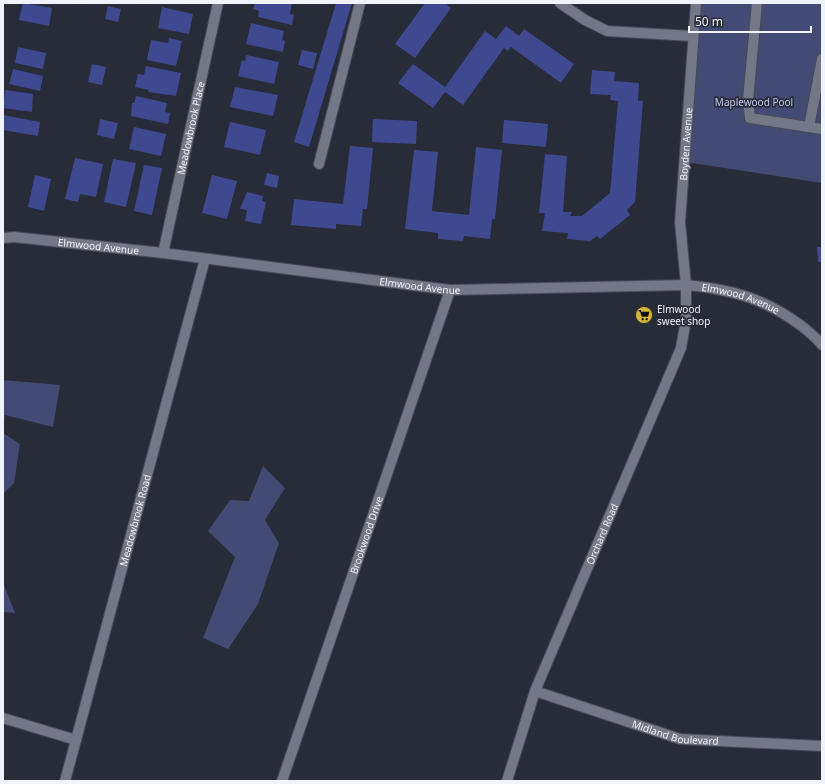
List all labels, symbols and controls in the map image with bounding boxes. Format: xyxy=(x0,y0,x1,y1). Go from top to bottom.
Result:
scale bar xyxy=(689,8,811,34)
text: 50 m xyxy=(695,13,723,30)
street label: Meadowbrook Place xyxy=(173,80,208,176)
park label: Maplewood Pool xyxy=(715,95,793,109)
street label: Boyden Avenue xyxy=(676,107,695,181)
street label: Elmwood Avenue xyxy=(57,235,140,257)
street label: Elmwood Avenue xyxy=(379,274,461,297)
street label: Elmwood Avenue xyxy=(701,280,783,317)
place label: Elmwood sweet shop xyxy=(657,302,710,328)
supermarket icon: Elmwood sweet shop xyxy=(634,305,654,325)
street label: Meadowbrook Road xyxy=(116,473,154,568)
street label: Brookwood Drive xyxy=(346,494,386,576)
street label: Orchard Road xyxy=(583,501,621,567)
street label: Midland Boulevard xyxy=(630,717,719,748)

